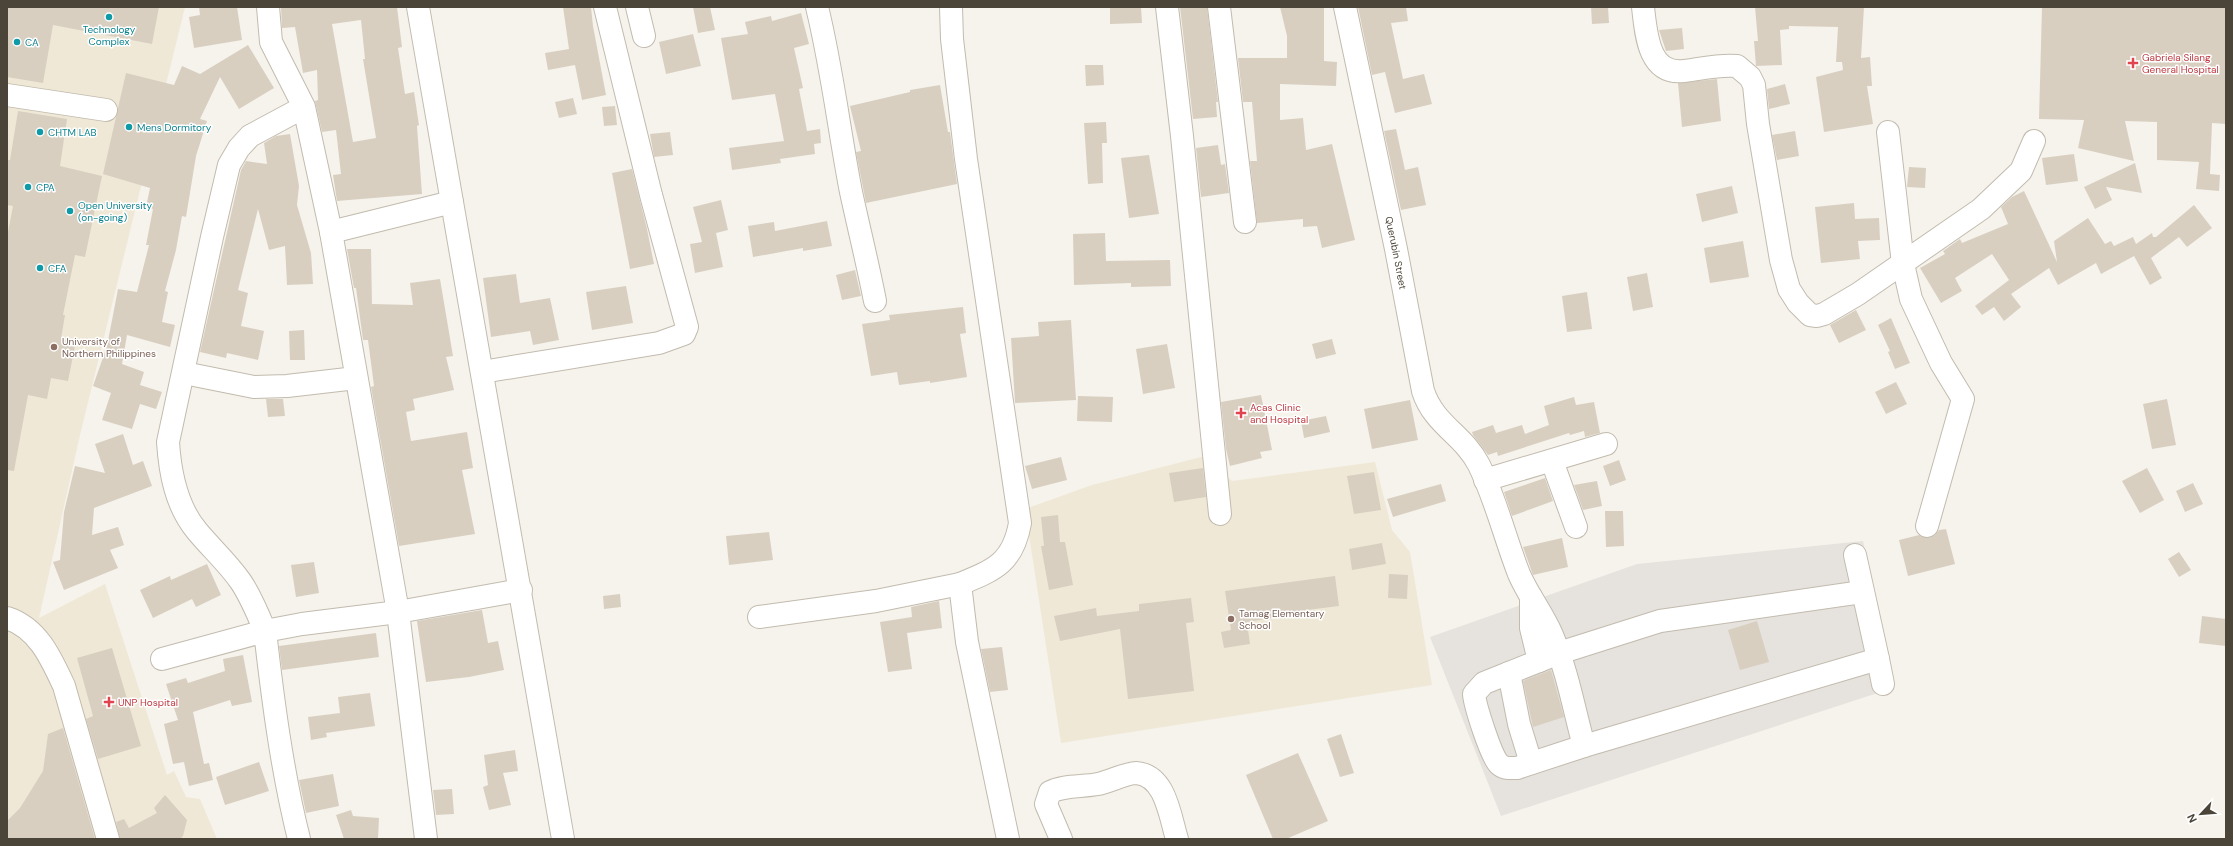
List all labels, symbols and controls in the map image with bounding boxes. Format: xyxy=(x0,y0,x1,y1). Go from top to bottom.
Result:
marker: Technology Complex xyxy=(104,12,114,22)
place label: Technology Complex xyxy=(83,23,136,48)
place label: CA xyxy=(25,36,39,49)
marker: CA xyxy=(12,37,22,47)
place label: Gabriela Silang General Hospital xyxy=(2142,51,2219,76)
marker: Gabriela Silang General Hospital xyxy=(2127,57,2139,69)
place label: Mens Dormitory xyxy=(137,121,212,134)
marker: Mens Dormitory xyxy=(124,122,134,132)
place label: CHTM LAB xyxy=(48,126,97,139)
marker: CHTM LAB xyxy=(35,127,45,137)
place label: CPA xyxy=(36,181,55,194)
marker: CPA xyxy=(23,182,33,192)
place label: Open University (on-going) xyxy=(78,199,153,224)
marker: Open University (on-going) xyxy=(65,206,75,216)
street label: Querubin Street xyxy=(1382,215,1410,290)
place label: CFA xyxy=(48,262,67,275)
marker: CFA xyxy=(35,263,45,273)
place label: University of Northern Philippines xyxy=(62,335,156,360)
marker: University of Northern Philippines xyxy=(49,342,59,352)
place label: Acas Clinic and Hospital xyxy=(1250,401,1308,426)
marker: Acas Clinic and Hospital xyxy=(1235,407,1247,419)
place label: Tamag Elementary School xyxy=(1239,607,1325,632)
marker: Tamag Elementary School xyxy=(1226,614,1236,624)
marker: UNP Hospital xyxy=(103,696,115,708)
place label: UNP Hospital xyxy=(118,696,178,709)
north arrow xyxy=(2181,794,2221,834)
text: N xyxy=(2184,812,2200,825)

